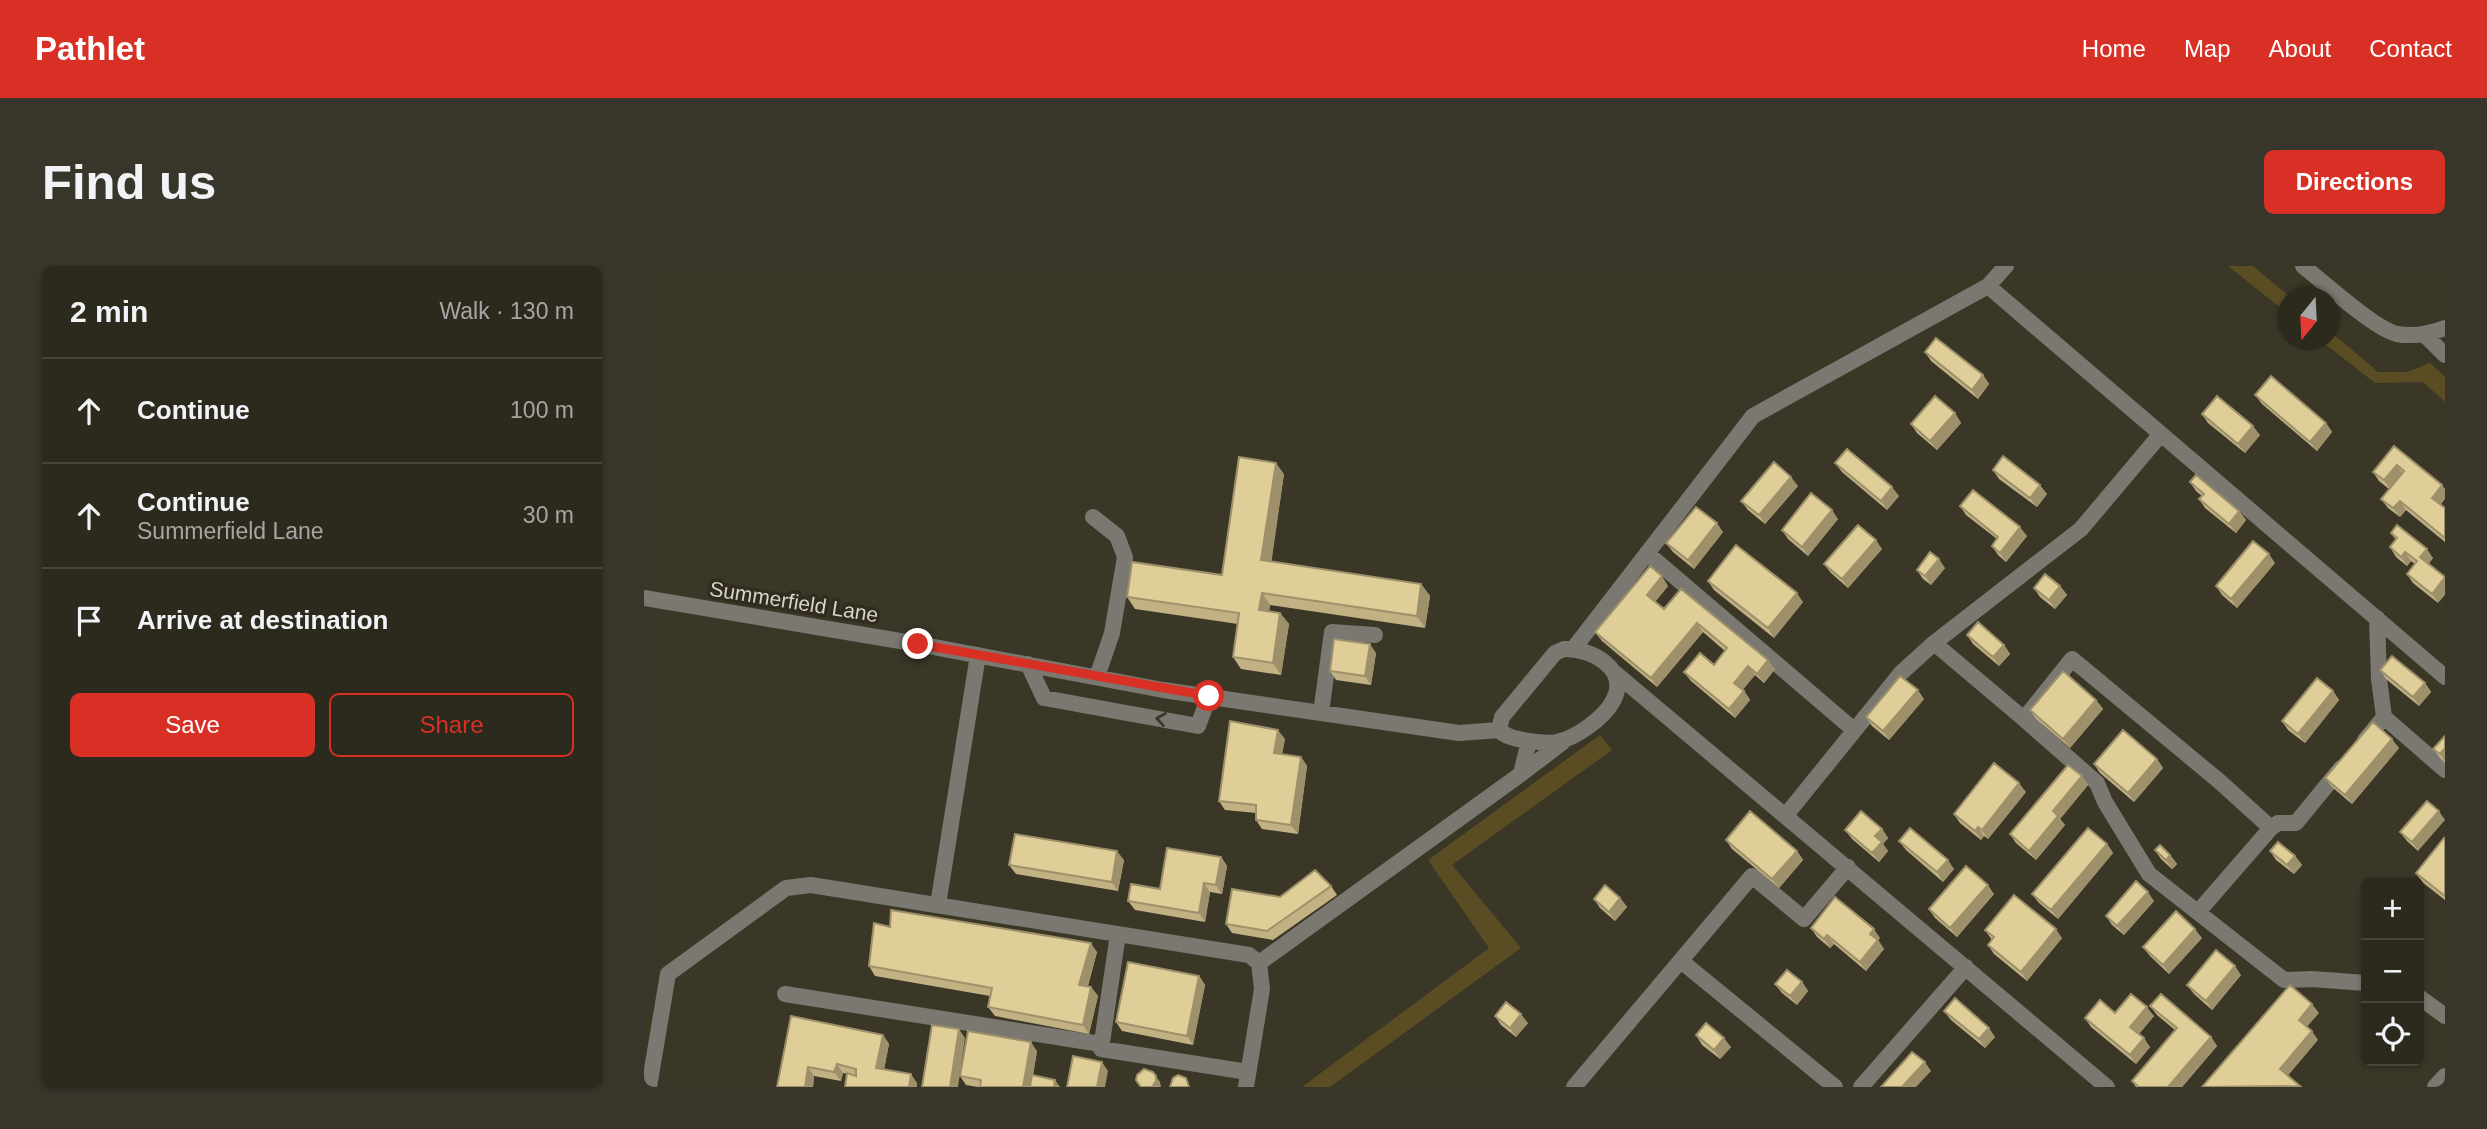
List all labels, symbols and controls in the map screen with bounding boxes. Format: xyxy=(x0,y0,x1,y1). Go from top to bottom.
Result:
text: Pathlet xyxy=(35,30,145,67)
text: Home xyxy=(2082,35,2146,62)
text: Map xyxy=(2184,35,2231,62)
text: About xyxy=(2269,35,2331,62)
text: Contact xyxy=(2369,35,2452,62)
button: Directions xyxy=(2264,150,2445,214)
text: Find us xyxy=(42,155,216,209)
north arrow xyxy=(2277,287,2340,350)
text: 2 min xyxy=(70,295,148,328)
text: Walk · 130 m xyxy=(439,298,574,324)
icon: ahead xyxy=(70,392,108,430)
text: Continue xyxy=(137,395,250,425)
text: 100 m xyxy=(510,397,574,423)
text: Continue xyxy=(137,487,250,517)
icon: ahead xyxy=(70,497,108,535)
text: 30 m xyxy=(523,502,574,528)
text: Summerfield Lane xyxy=(137,518,324,544)
street label: Summerfield Lane xyxy=(708,577,880,626)
icon: arrive xyxy=(70,602,108,640)
text: Arrive at destination xyxy=(137,605,388,635)
route end xyxy=(902,628,933,659)
route start xyxy=(1193,680,1224,711)
button: Save xyxy=(70,693,315,757)
button: Share xyxy=(329,693,574,757)
one-way arrow xyxy=(1156,712,1167,727)
map controls xyxy=(2361,877,2424,1066)
button: + xyxy=(2361,877,2424,940)
button: − xyxy=(2361,940,2424,1003)
button: locate xyxy=(2361,1003,2424,1066)

